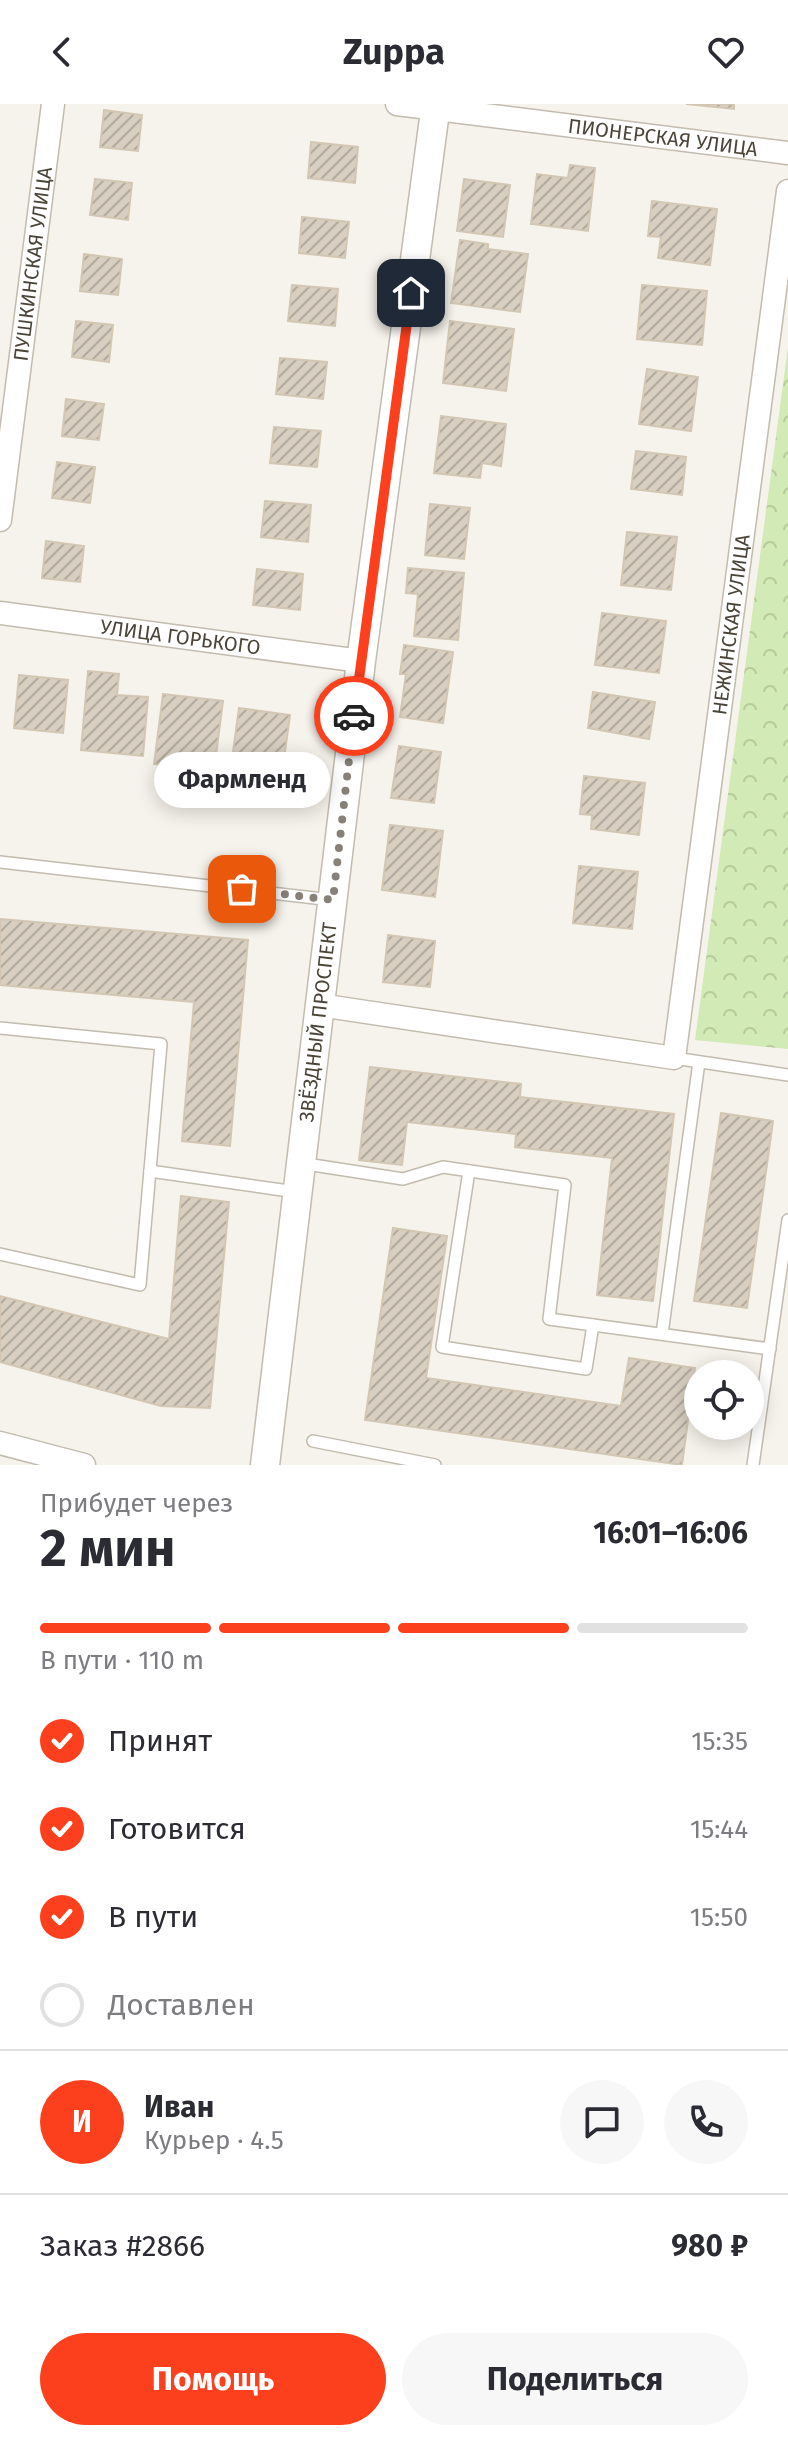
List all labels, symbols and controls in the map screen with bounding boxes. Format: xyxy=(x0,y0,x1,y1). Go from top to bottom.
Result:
icon: back xyxy=(40,30,84,74)
text: Zuppa xyxy=(343,30,445,74)
icon: heart xyxy=(704,30,748,74)
street label: ПИОНЕРСКАЯ УЛИЦА xyxy=(567,114,760,161)
street label: ПУШКИНСКАЯ УЛИЦА xyxy=(8,165,57,363)
pin xyxy=(377,259,445,327)
icon: home xyxy=(389,271,433,315)
street label: НЕЖИНСКАЯ УЛИЦА xyxy=(707,532,755,716)
street label: УЛИЦА ГОРЬКОГО xyxy=(99,614,262,660)
courier xyxy=(314,676,394,756)
icon: car xyxy=(332,694,376,738)
callout: Фармленд xyxy=(154,753,330,809)
text: Фармленд xyxy=(178,764,306,795)
pin xyxy=(208,855,276,923)
icon: bag xyxy=(220,867,264,911)
street label: ЗВЁЗДНЫЙ ПРОСПЕКТ xyxy=(294,920,342,1123)
map controls xyxy=(684,1360,764,1440)
button: locate xyxy=(684,1360,764,1440)
text: Прибудет через xyxy=(40,1488,233,1519)
text: 16:01–16:06 xyxy=(593,1515,748,1551)
text: 2 мин xyxy=(40,1517,175,1580)
text: В пути · 110 m xyxy=(40,1645,204,1676)
icon: check xyxy=(40,1719,84,1763)
text: Принят xyxy=(108,1723,212,1759)
text: 15:35 xyxy=(691,1726,748,1757)
icon: check xyxy=(40,1807,84,1851)
text: Готовится xyxy=(108,1811,246,1847)
text: 15:44 xyxy=(690,1814,748,1845)
icon: check xyxy=(40,1895,84,1939)
text: В пути xyxy=(108,1899,198,1935)
text: 15:50 xyxy=(690,1902,748,1933)
text: Доставлен xyxy=(108,1987,255,2023)
button: chat xyxy=(560,2080,644,2164)
button: phone xyxy=(664,2080,748,2164)
text: Иван xyxy=(144,2089,214,2125)
text: И xyxy=(72,2104,92,2140)
text: Курьер · 4.5 xyxy=(144,2125,284,2156)
text: Заказ #2866 xyxy=(40,2228,205,2264)
text: 980 ₽ xyxy=(671,2228,748,2264)
button: Помощь xyxy=(40,2333,386,2425)
button: Поделиться xyxy=(402,2333,748,2425)

